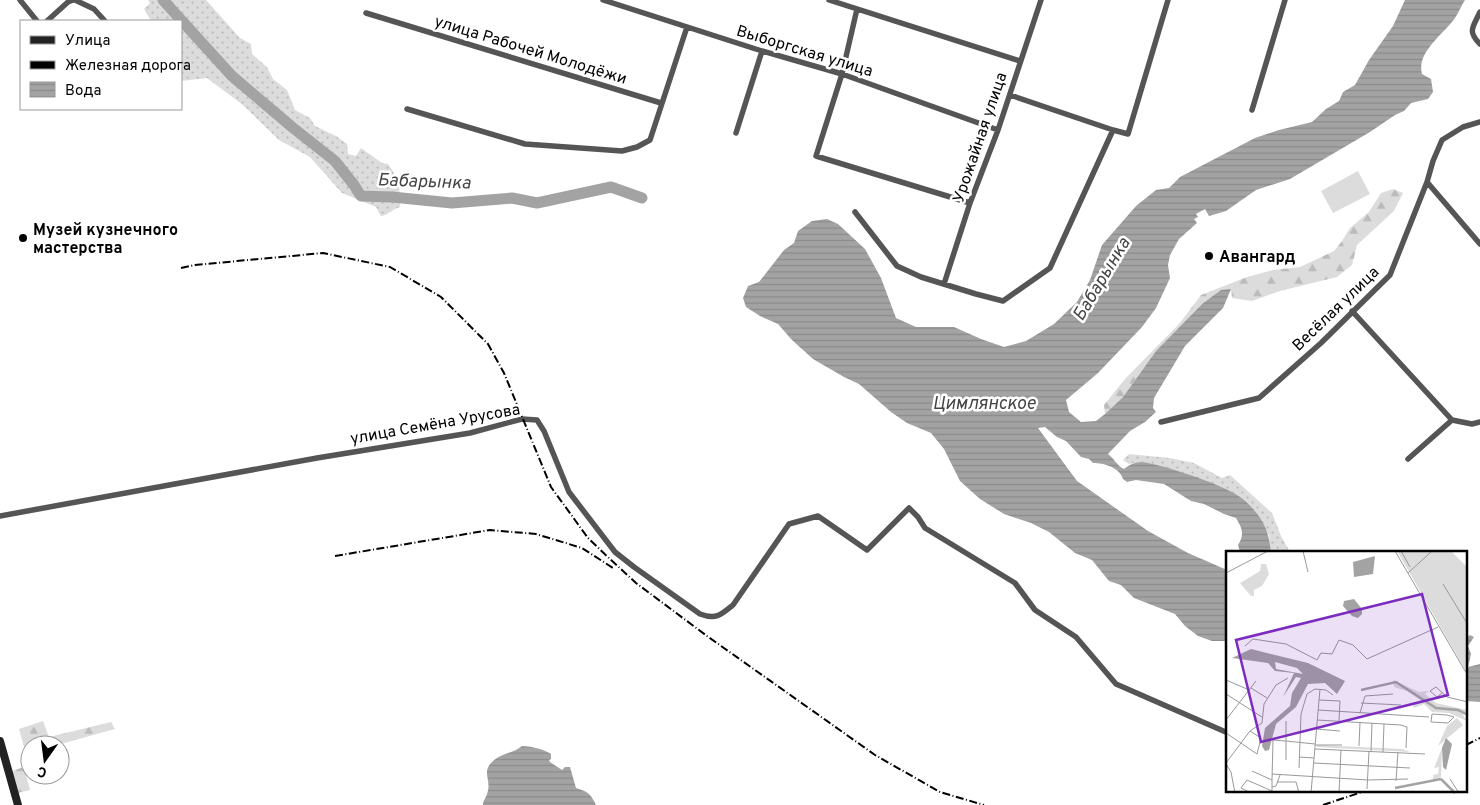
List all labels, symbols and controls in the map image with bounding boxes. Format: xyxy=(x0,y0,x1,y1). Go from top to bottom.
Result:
street label: улица Рабочей Молодёжи xyxy=(432,12,629,90)
legend xyxy=(20,20,182,110)
street label: Выборгская улица xyxy=(734,22,875,82)
text: Улица xyxy=(65,32,110,51)
text: Железная дорога xyxy=(65,57,191,76)
street label: Урожайная улица xyxy=(949,70,1013,205)
text: Вода xyxy=(65,82,101,101)
water label: Бабарынка xyxy=(377,169,472,196)
place label: Музей кузнечного мастерства xyxy=(33,221,178,259)
marker: Музей кузнечного мастерства xyxy=(17,232,29,244)
water label: Бабарынка xyxy=(1068,233,1137,326)
place label: Авангард xyxy=(1219,248,1296,268)
marker: Авангард xyxy=(1203,250,1215,262)
street label: Весёлая улица xyxy=(1289,263,1384,356)
water label: Цимлянское xyxy=(932,393,1036,416)
street label: улица Семёна Урусова xyxy=(349,400,522,450)
inset map xyxy=(1226,551,1468,792)
north arrow xyxy=(20,735,70,785)
text: С xyxy=(36,762,49,780)

